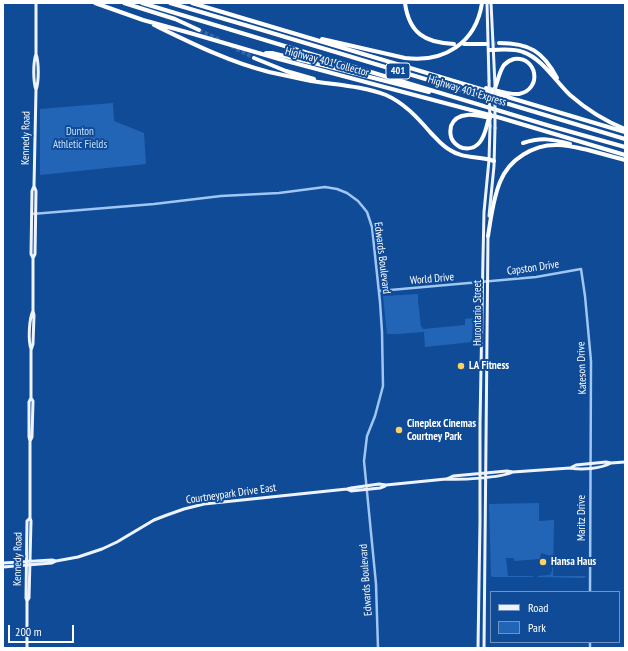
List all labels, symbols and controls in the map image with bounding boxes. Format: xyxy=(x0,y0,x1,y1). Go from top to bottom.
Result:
street label: Highway 401 Collector xyxy=(284,44,370,80)
road number: 401 xyxy=(386,63,410,79)
street label: Highway 401 Express xyxy=(426,73,508,109)
street label: Kennedy Road xyxy=(19,111,33,165)
park label: Dunton Athletic Fields xyxy=(53,125,107,151)
street label: Edwards Boulevard xyxy=(371,221,393,295)
street label: Capston Drive xyxy=(506,258,560,278)
street label: World Drive xyxy=(409,270,455,288)
street label: Hurontario Street xyxy=(471,280,485,346)
street label: Kateson Drive xyxy=(574,341,590,395)
place label: LA Fitness xyxy=(469,359,509,373)
marker: LA Fitness xyxy=(456,361,466,371)
place label: Cineplex Cinemas Courtney Park xyxy=(407,417,476,443)
marker: Cineplex Cinemas Courtney Park xyxy=(394,425,404,435)
street label: Courtneypark Drive East xyxy=(185,481,277,507)
street label: Maritz Drive xyxy=(575,495,589,541)
street label: Kennedy Road xyxy=(11,532,25,586)
street label: Edwards Boulevard xyxy=(357,543,375,617)
place label: Hansa Haus xyxy=(551,555,596,569)
marker: Hansa Haus xyxy=(538,557,548,567)
legend xyxy=(490,591,620,643)
text: Road xyxy=(528,600,548,615)
scale bar xyxy=(10,617,76,643)
text: Park xyxy=(528,620,546,635)
text: 200 m xyxy=(15,624,42,639)

